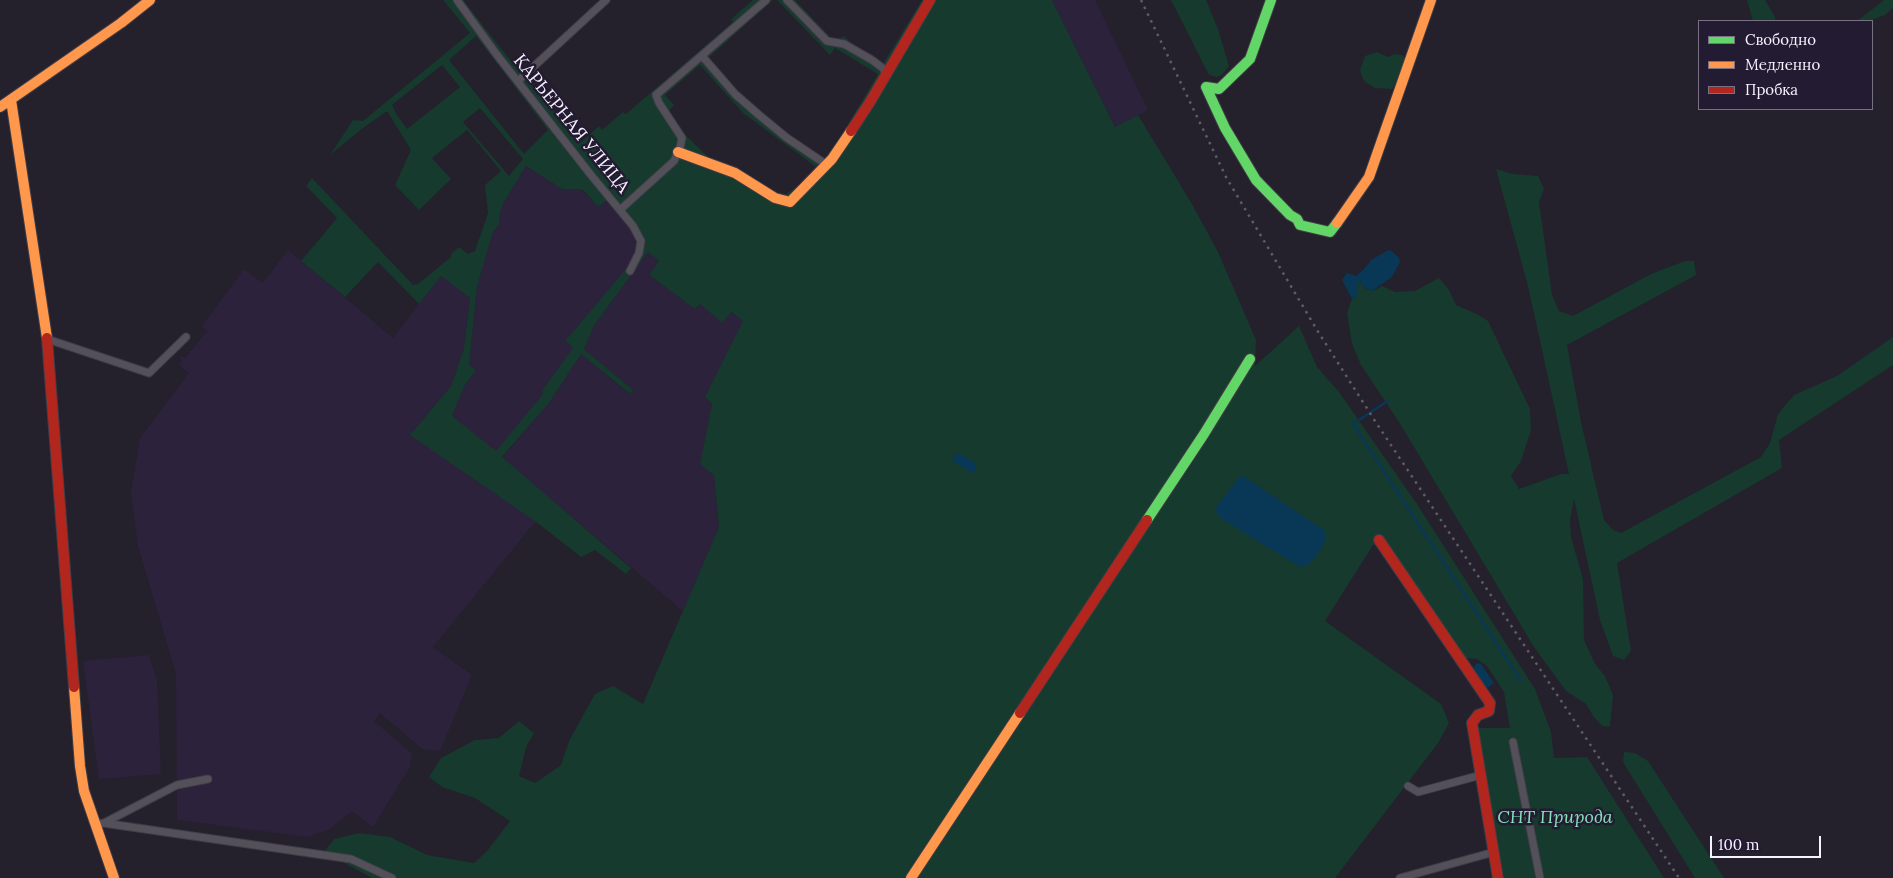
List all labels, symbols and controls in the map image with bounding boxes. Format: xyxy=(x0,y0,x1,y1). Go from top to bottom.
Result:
legend xyxy=(1698,20,1873,110)
text: Свободно xyxy=(1745,30,1816,49)
street label: КАРЬЕРНАЯ УЛИЦА xyxy=(508,50,634,198)
text: Медленно xyxy=(1745,55,1820,74)
text: Пробка xyxy=(1745,80,1798,99)
park label: СНТ Природа xyxy=(1497,807,1613,829)
scale bar xyxy=(1713,826,1824,858)
text: 100 m xyxy=(1718,835,1759,854)

